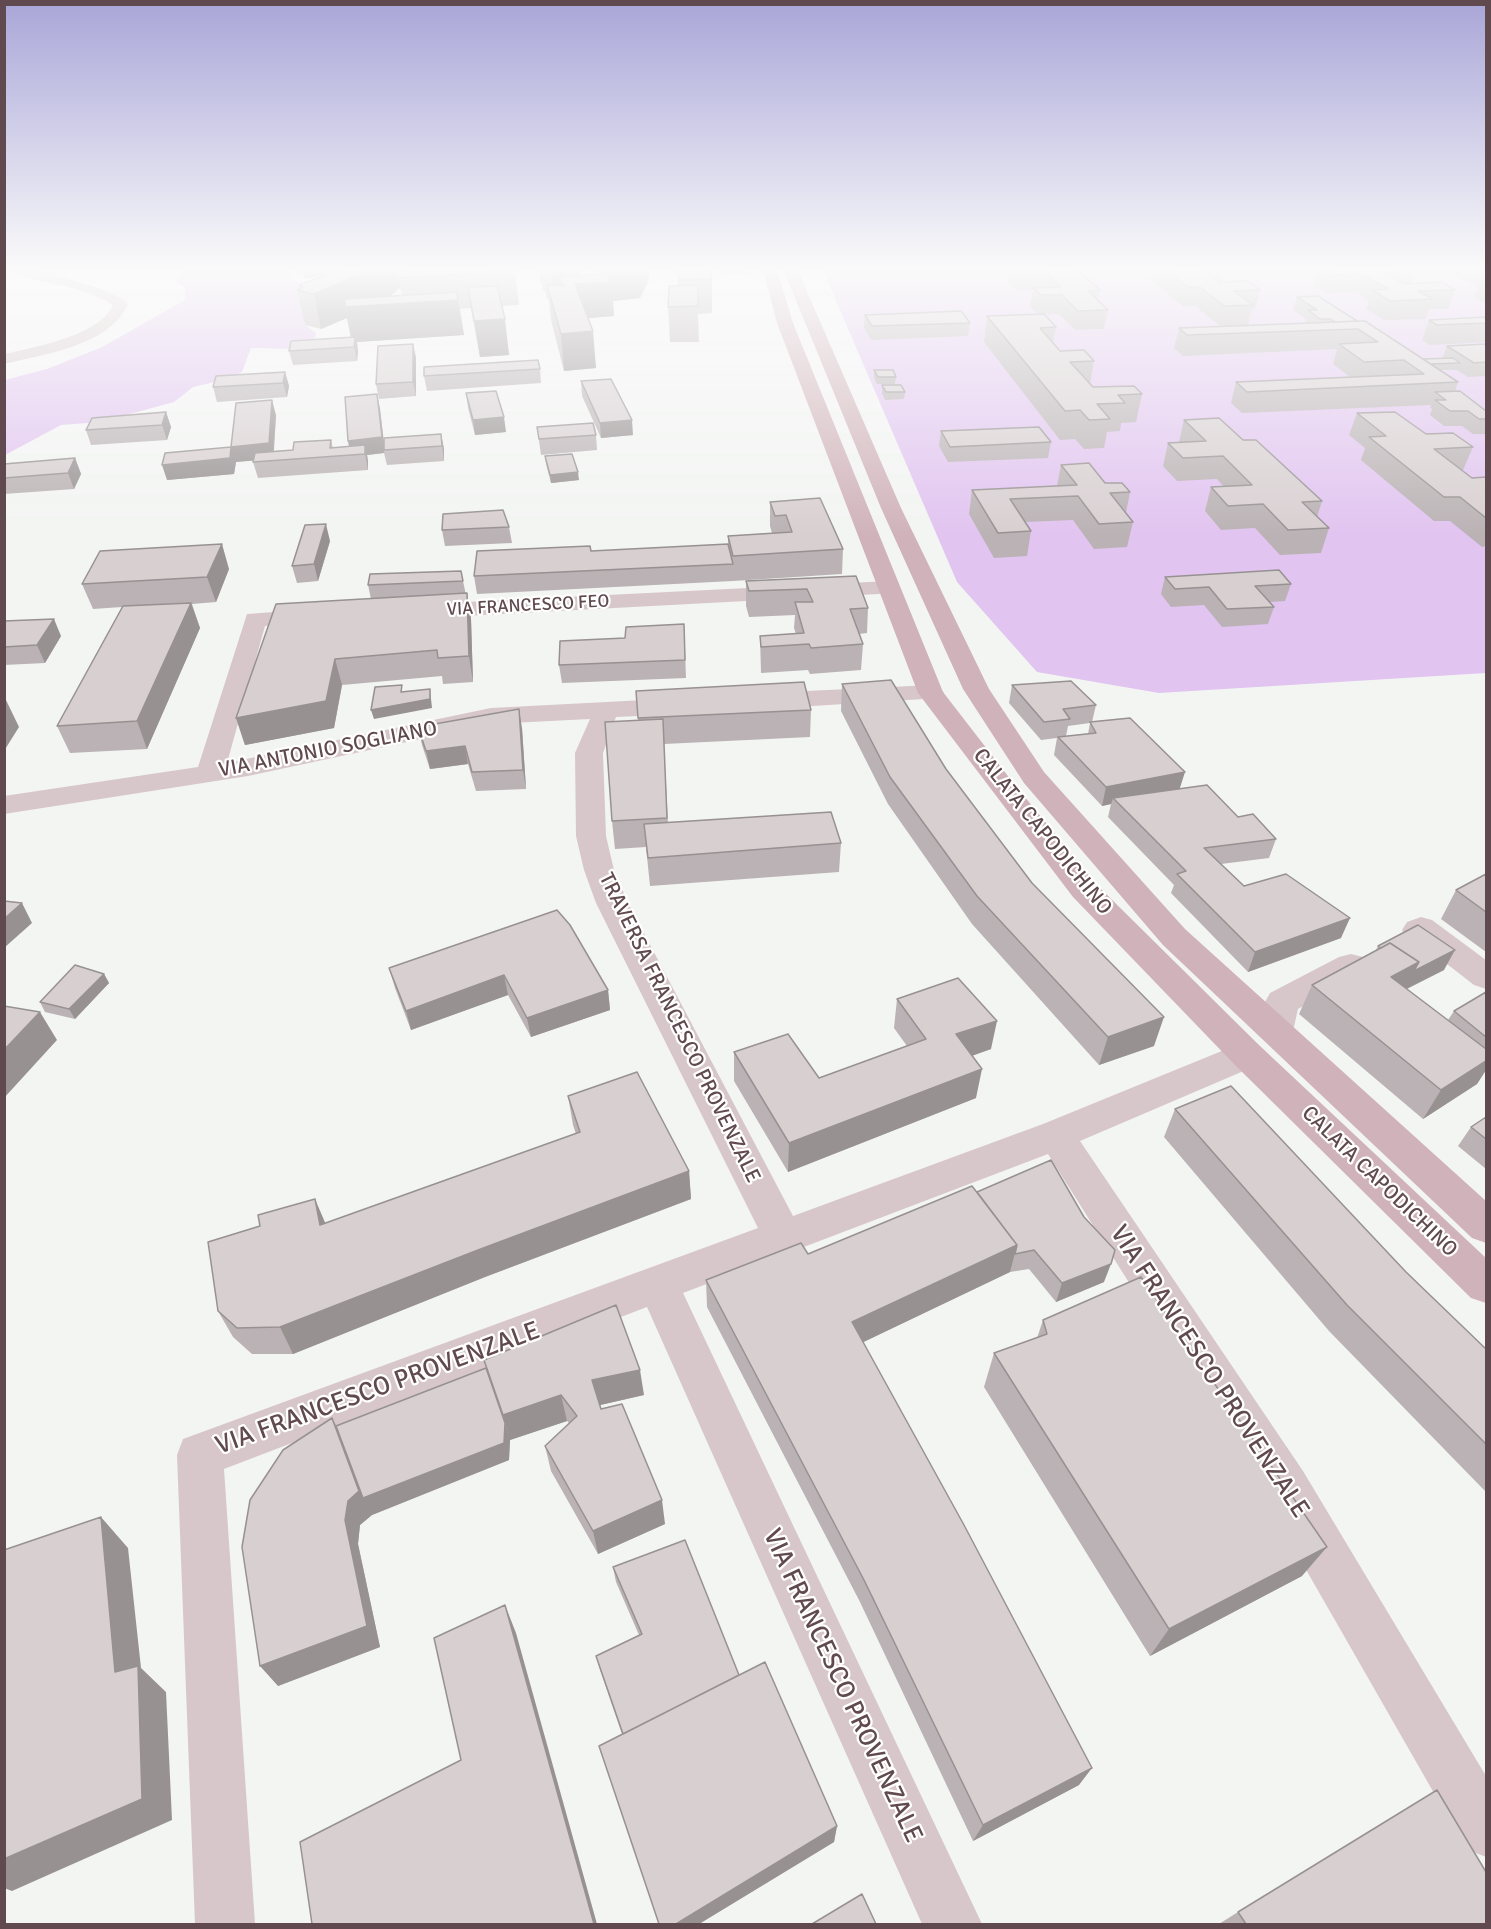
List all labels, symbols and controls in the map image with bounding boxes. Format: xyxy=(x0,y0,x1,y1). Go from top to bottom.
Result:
street label: VIA FRANCESCO FEO xyxy=(446,591,610,621)
street label: VIA ANTONIO SOGLIANO xyxy=(217,716,439,784)
street label: CALATA CAPODICHINO xyxy=(967,744,1117,920)
street label: TRAVERSA FRANCESCO PROVENZALE xyxy=(593,869,765,1187)
street label: CALATA CAPODICHINO xyxy=(1296,1101,1462,1263)
street label: VIA FRANCESCO PROVENZALE xyxy=(1103,1220,1315,1524)
street label: VIA FRANCESCO PROVENZALE xyxy=(212,1316,544,1462)
street label: VIA FRANCESCO PROVENZALE xyxy=(755,1524,929,1848)

